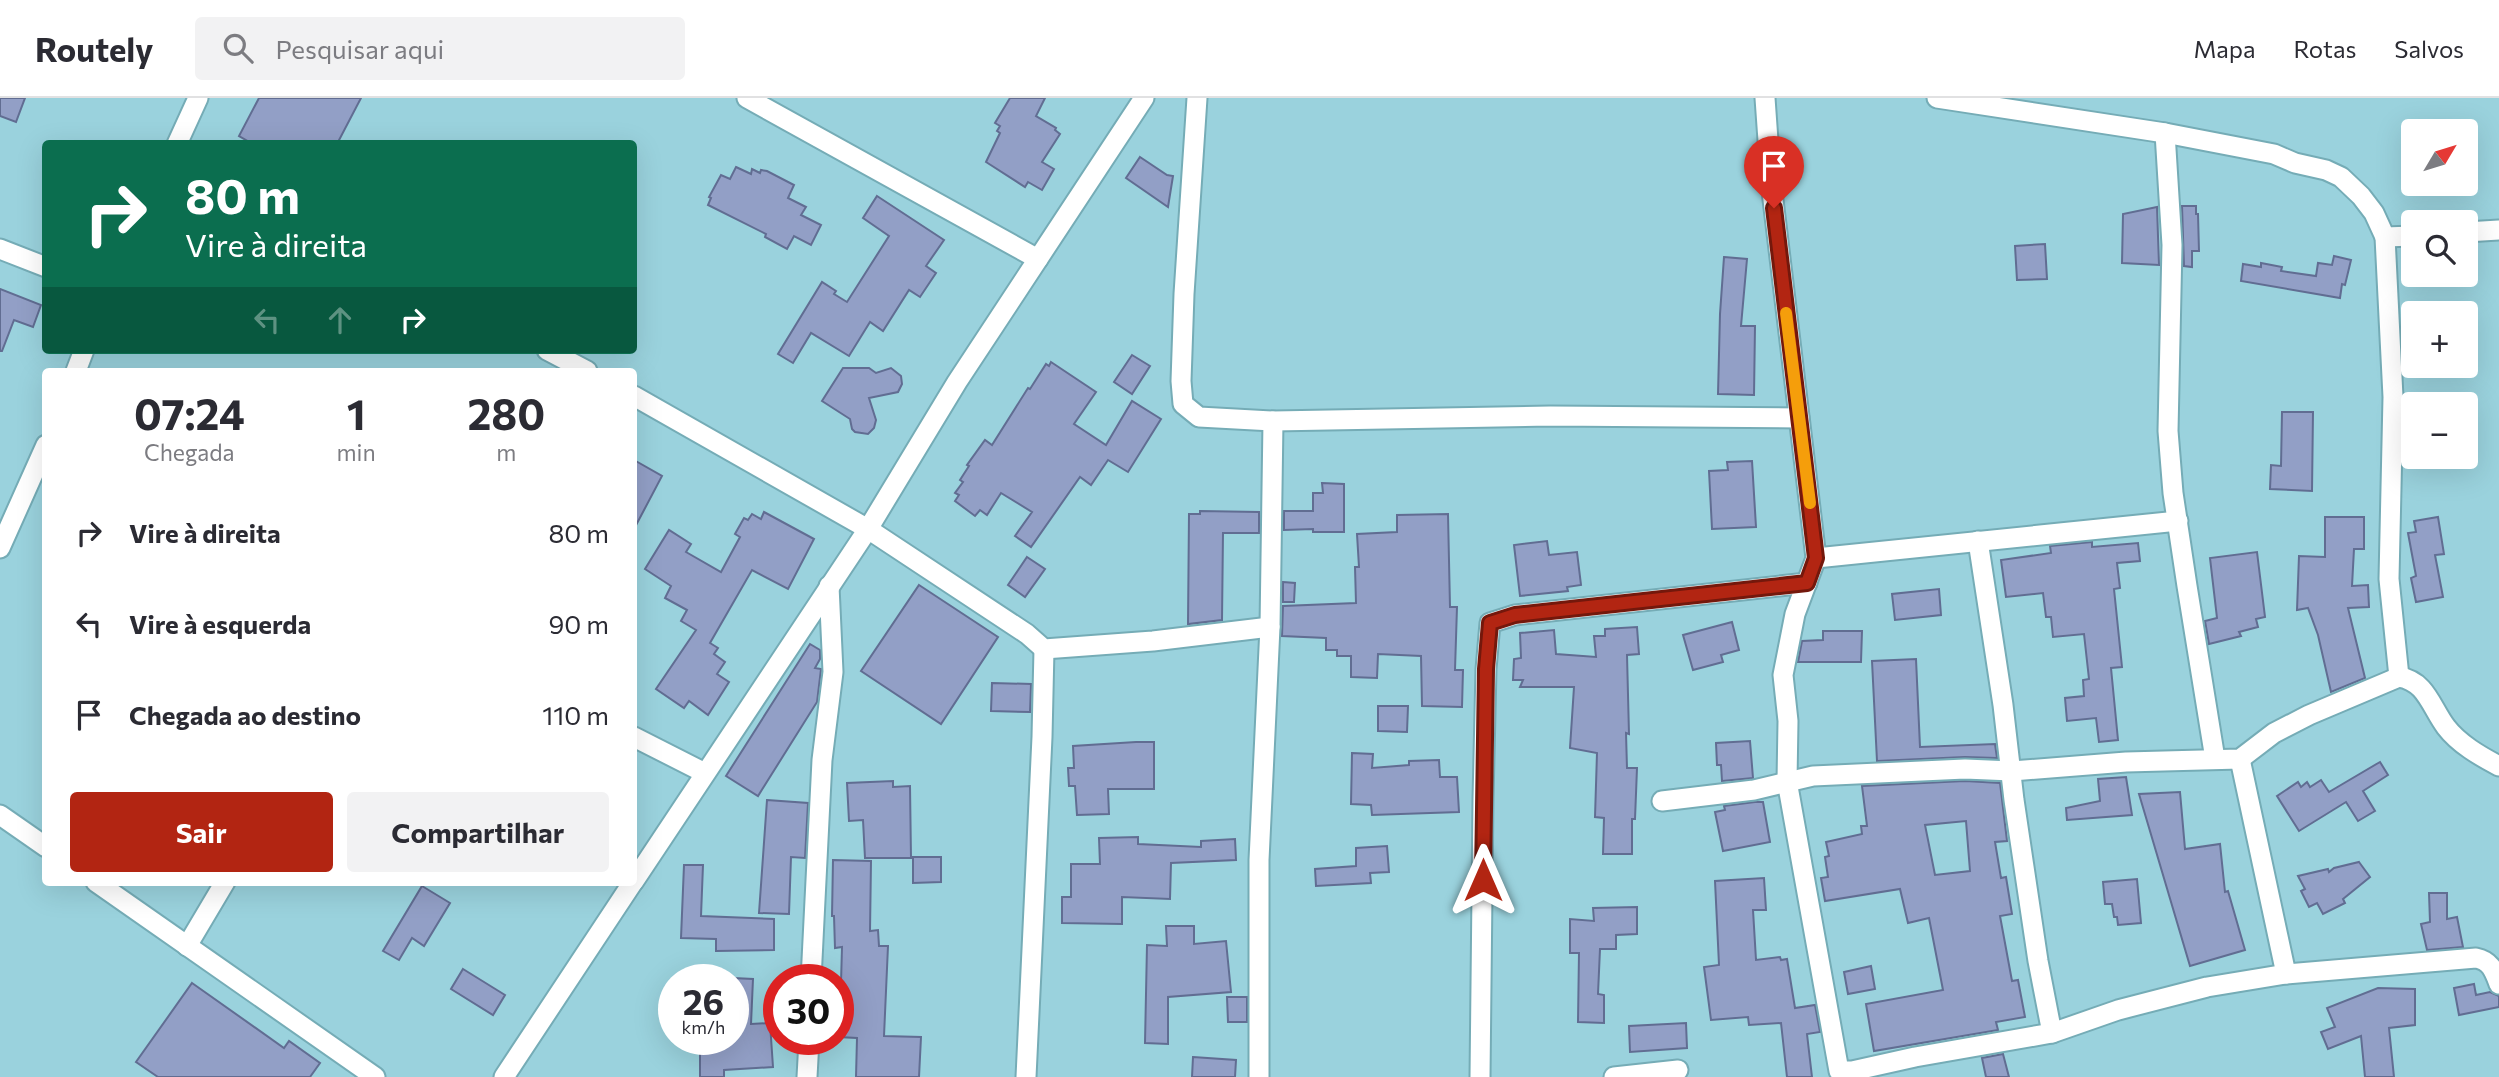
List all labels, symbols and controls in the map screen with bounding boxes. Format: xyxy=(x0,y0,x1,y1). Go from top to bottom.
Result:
search box xyxy=(195,17,685,80)
text: Routely xyxy=(35,28,153,69)
icon: search xyxy=(219,29,257,67)
text: Pesquisar aqui xyxy=(275,33,444,64)
text: Mapa xyxy=(2194,34,2256,63)
text: Rotas xyxy=(2294,34,2356,63)
text: Salvos xyxy=(2394,34,2464,63)
north arrow xyxy=(2401,119,2478,196)
map controls xyxy=(2401,119,2478,469)
pin xyxy=(1744,136,1804,208)
icon: arrive xyxy=(1755,147,1793,185)
text: 80 m xyxy=(185,164,300,224)
icon: right xyxy=(70,168,161,259)
button: search xyxy=(2401,210,2478,287)
text: Vire à direita xyxy=(185,224,367,264)
icon: left xyxy=(248,301,286,339)
icon: ahead xyxy=(321,301,359,339)
icon: right xyxy=(394,301,432,339)
button: + xyxy=(2401,301,2478,378)
text: 07:24 xyxy=(134,387,245,439)
text: 1 xyxy=(347,387,366,439)
text: 280 xyxy=(468,387,545,439)
button: − xyxy=(2401,392,2478,469)
text: Chegada xyxy=(144,438,235,466)
text: min xyxy=(337,438,376,466)
text: m xyxy=(496,438,516,466)
icon: right xyxy=(70,514,108,552)
text: Vire à direita xyxy=(129,517,281,548)
text: 80 m xyxy=(549,517,609,548)
icon: left xyxy=(70,605,108,643)
text: Vire à esquerda xyxy=(129,608,311,639)
text: 90 m xyxy=(549,608,609,639)
icon: arrive xyxy=(70,696,108,734)
text: Chegada ao destino xyxy=(129,699,361,730)
text: 110 m xyxy=(542,699,609,730)
button: Sair xyxy=(70,792,333,872)
button: Compartilhar xyxy=(347,792,609,872)
position arrow xyxy=(1446,843,1520,917)
speed limit sign: 30 xyxy=(763,964,854,1055)
text: 26 xyxy=(683,979,724,1022)
text: km/h xyxy=(682,1016,725,1038)

